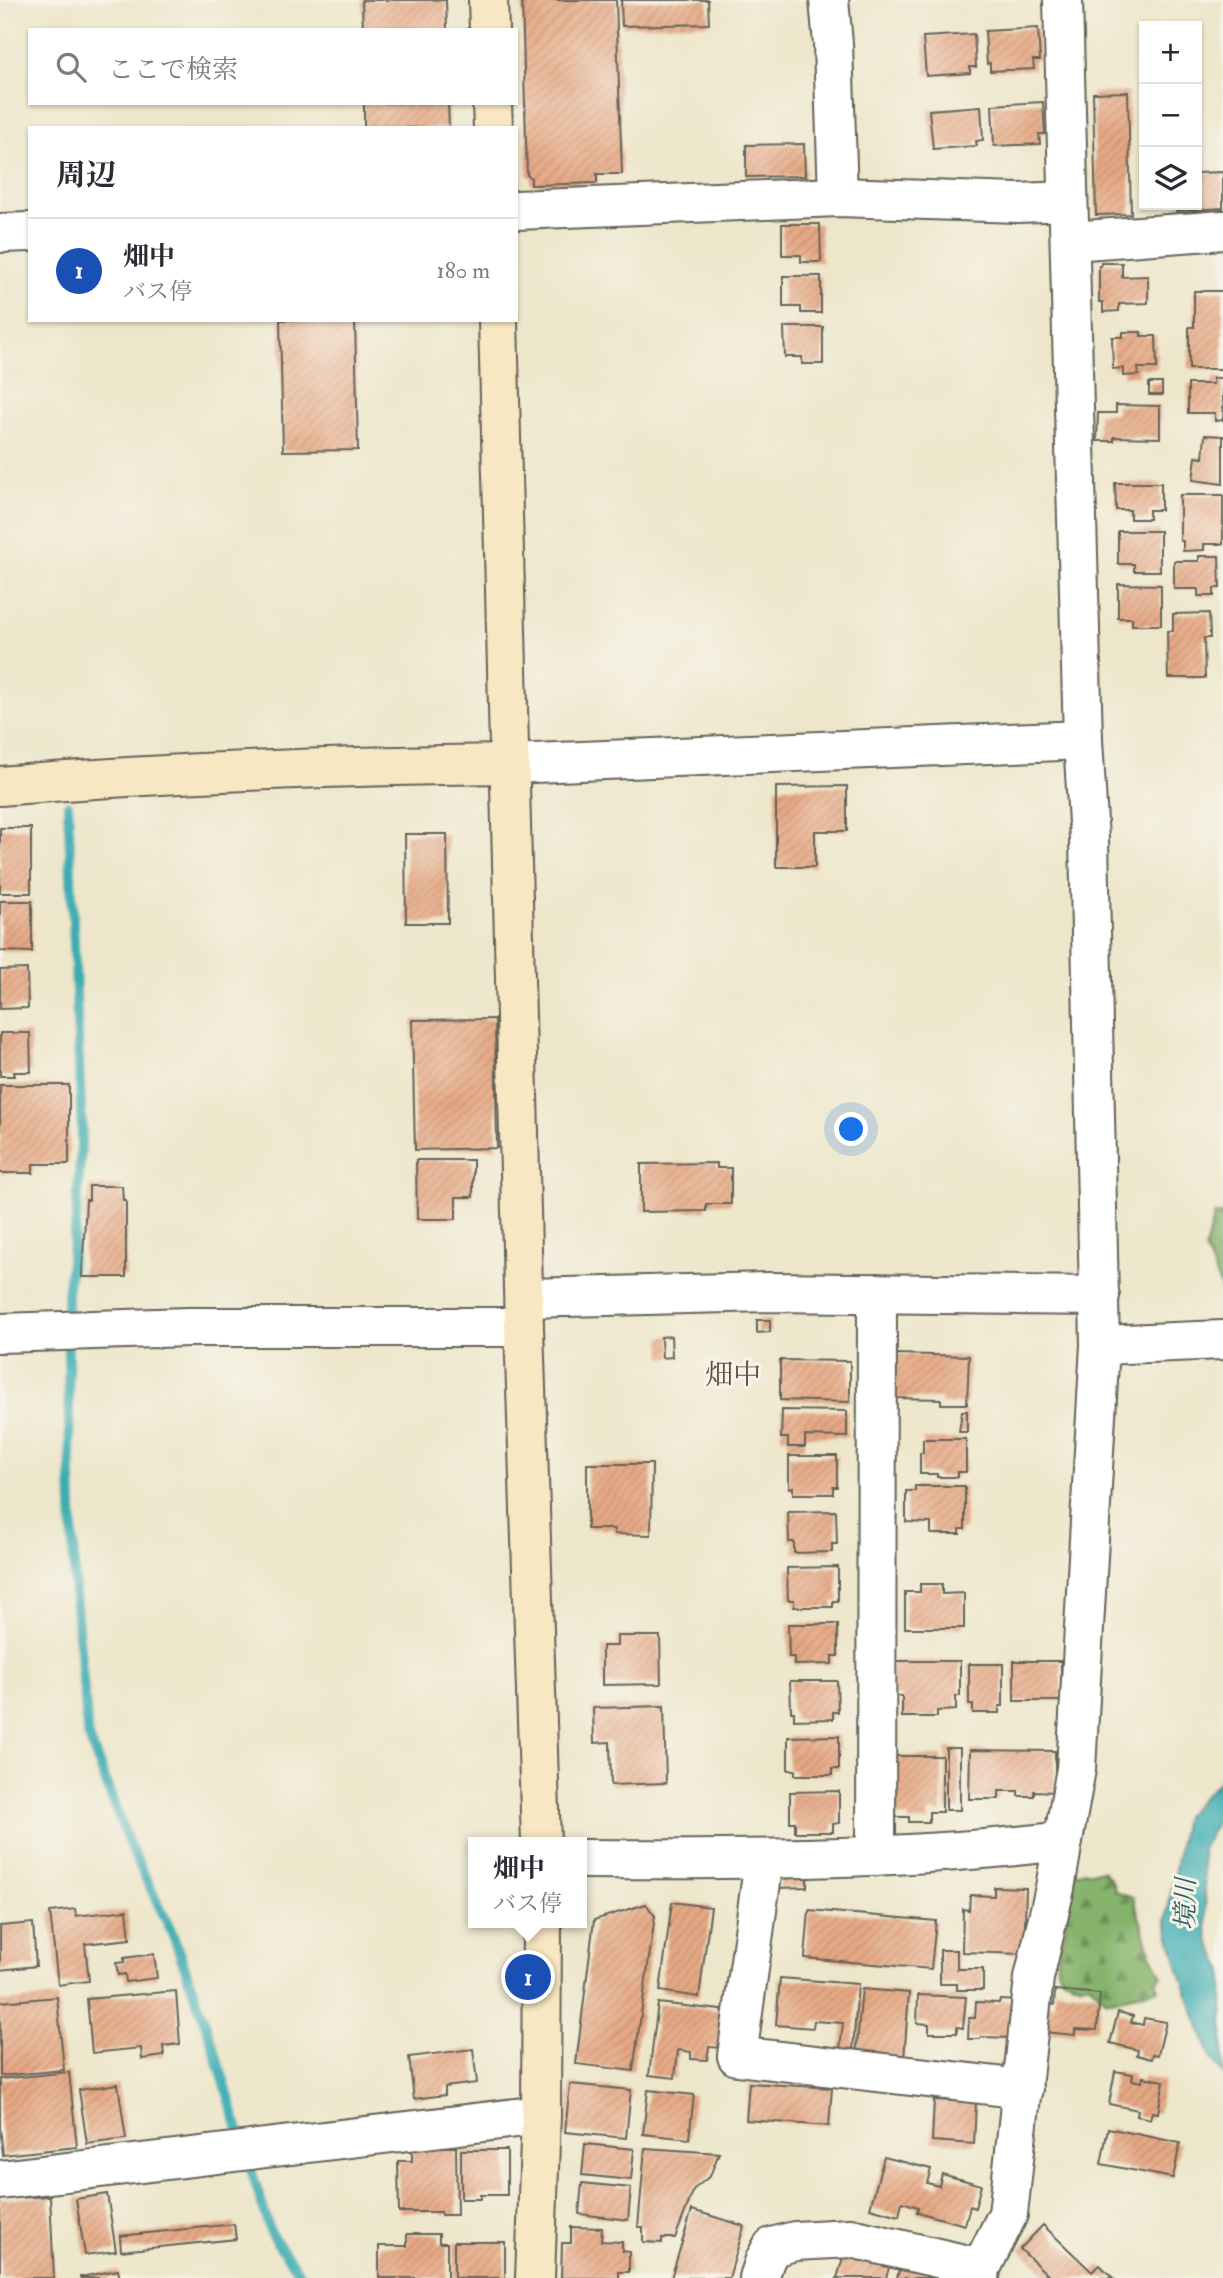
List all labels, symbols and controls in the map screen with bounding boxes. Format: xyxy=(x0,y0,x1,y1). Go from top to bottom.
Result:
map controls xyxy=(1139,21,1202,210)
button: + xyxy=(1139,21,1202,84)
search box xyxy=(28,28,518,105)
icon: search xyxy=(52,48,90,86)
text: ここで検索 xyxy=(108,54,238,86)
button: − xyxy=(1139,84,1202,147)
button: layers xyxy=(1139,147,1202,210)
text: 周辺 xyxy=(56,157,116,194)
text: 畑中 xyxy=(123,241,175,273)
text: 1 xyxy=(75,256,83,285)
text: 180 m xyxy=(437,256,490,285)
text: バス停 xyxy=(123,277,192,306)
your location xyxy=(834,1112,868,1146)
district label: 畑中 xyxy=(705,1358,761,1393)
popup xyxy=(468,1837,587,1928)
text: 畑中 xyxy=(493,1853,545,1885)
water label: 境川 xyxy=(1170,1875,1203,1930)
text: バス停 xyxy=(493,1889,562,1918)
pin: 1 xyxy=(505,1951,551,2003)

